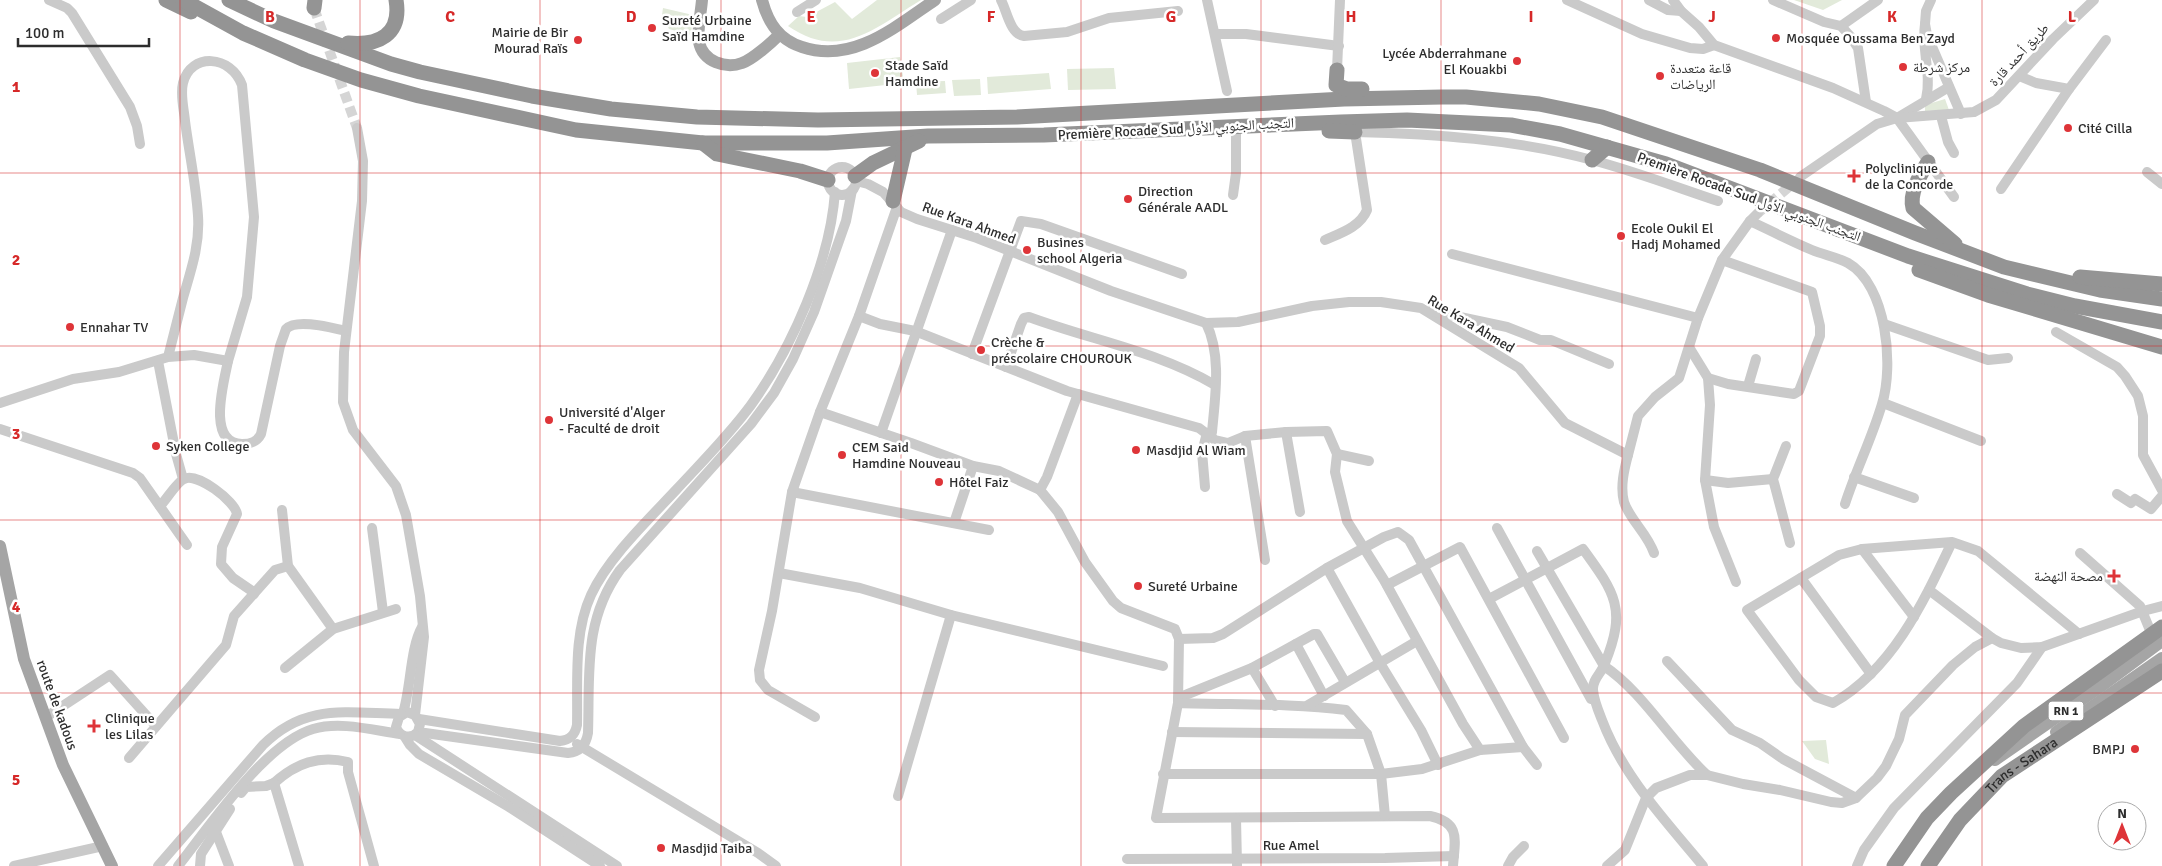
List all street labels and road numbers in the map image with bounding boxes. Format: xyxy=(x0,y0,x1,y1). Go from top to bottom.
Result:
street label: طريق أحمد قارة xyxy=(1985,20,2053,91)
street label: Première Rocade Sud التجنب الجنوبي الأول xyxy=(1057,114,1295,146)
street label: Première Rocade Sud التجنب الجنوبي الأول xyxy=(1634,149,1863,248)
street label: Rue Kara Ahmed xyxy=(920,198,1018,248)
street label: Rue Kara Ahmed xyxy=(1425,291,1517,357)
street label: route de kadous xyxy=(33,658,81,752)
road number: RN 1 xyxy=(2048,701,2084,720)
street label: Trans - Sahara xyxy=(1982,733,2061,797)
street label: Rue Amel xyxy=(1263,837,1319,854)

